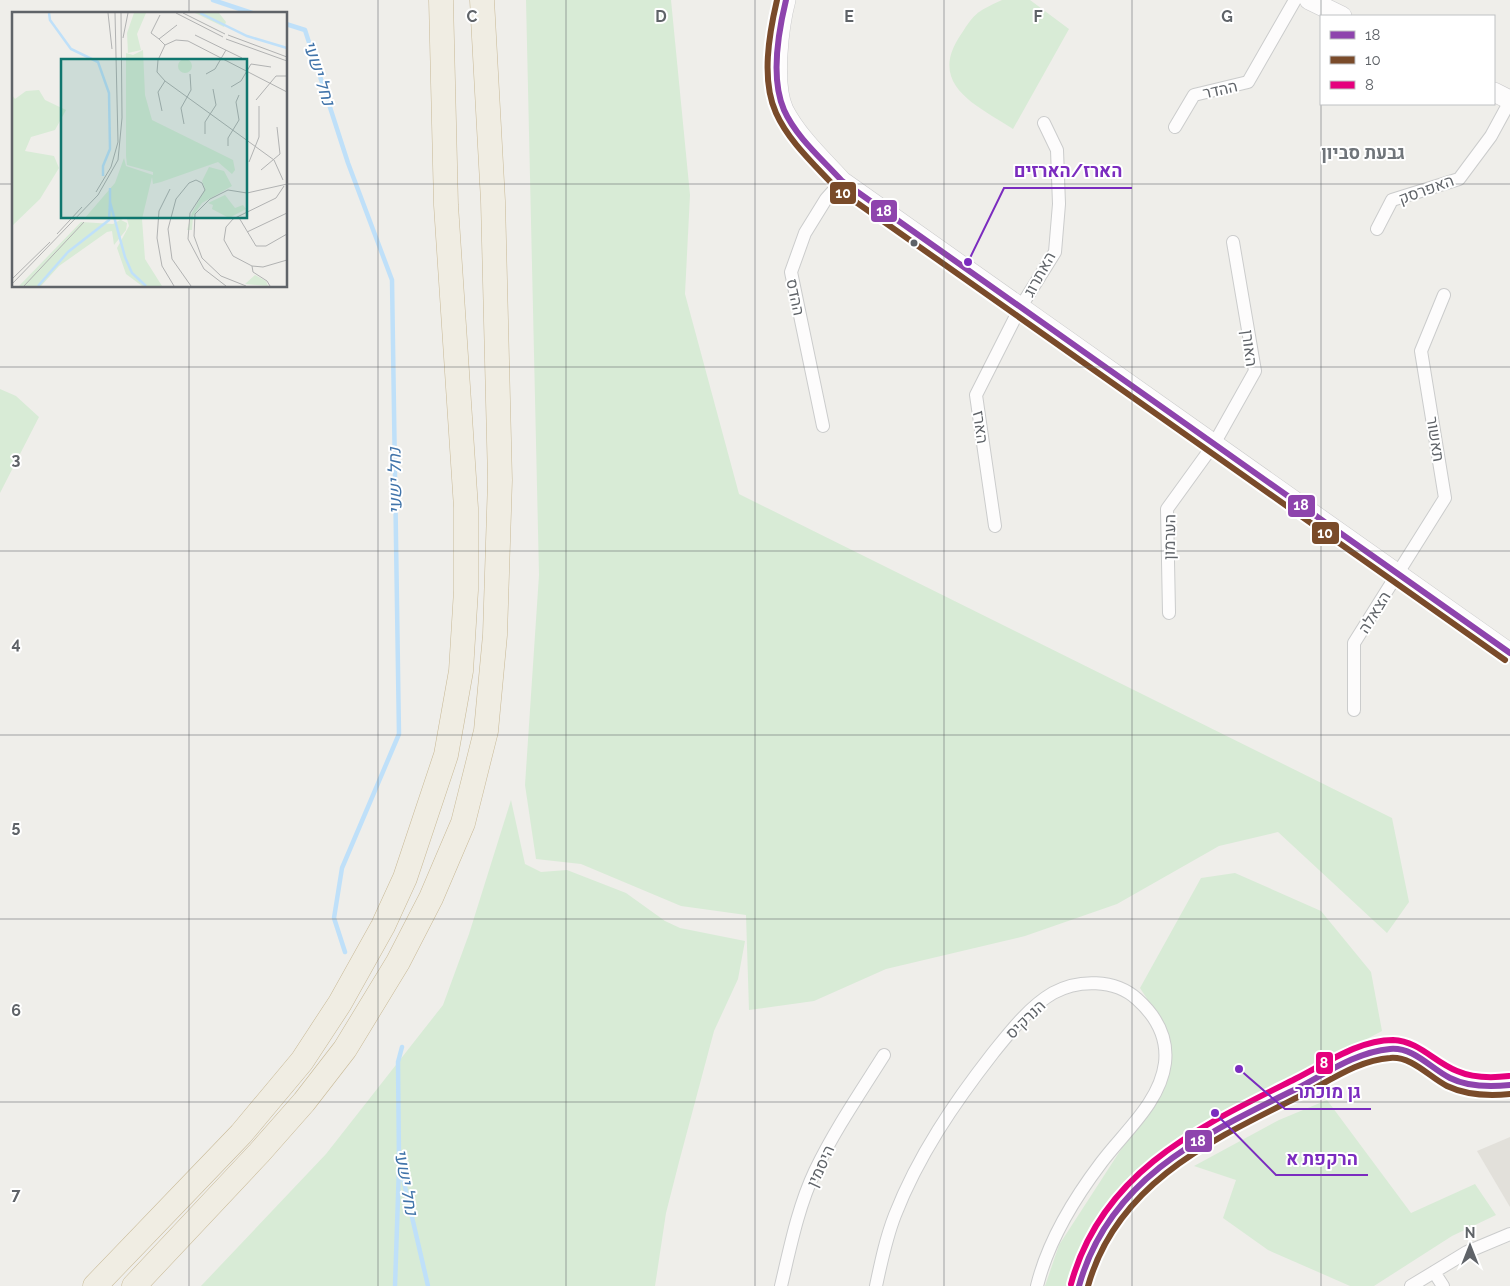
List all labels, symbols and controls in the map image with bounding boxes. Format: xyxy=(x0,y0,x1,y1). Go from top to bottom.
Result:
text: C xyxy=(467,7,478,26)
text: D xyxy=(655,7,667,26)
text: E xyxy=(844,7,854,26)
text: F xyxy=(1033,7,1043,26)
text: G xyxy=(1221,7,1233,26)
inset map xyxy=(12,12,288,288)
legend xyxy=(1320,15,1495,105)
text: 18 xyxy=(1365,26,1380,44)
water label: נחל ישעי xyxy=(299,38,340,109)
text: 10 xyxy=(1365,51,1381,69)
street label: ההדר xyxy=(1201,76,1239,103)
text: 8 xyxy=(1365,76,1374,94)
district label: גבעת סביון xyxy=(1321,142,1405,163)
callout: הארז/הארזים xyxy=(1004,155,1132,188)
text: הארז/הארזים xyxy=(1014,160,1122,181)
street label: האפרסק xyxy=(1396,171,1457,208)
line badge: 10 xyxy=(829,181,857,205)
text: 10 xyxy=(835,185,851,201)
line badge: 18 xyxy=(870,199,898,223)
text: 18 xyxy=(876,203,892,219)
unlabelled marker xyxy=(909,238,919,248)
street label: האתרוג xyxy=(1019,248,1059,300)
street label: ההדס xyxy=(782,277,809,317)
street label: האורן xyxy=(1238,329,1261,368)
street label: הארז xyxy=(969,409,992,445)
street label: תאשור xyxy=(1423,415,1448,463)
water label: נחל ישעי xyxy=(383,446,406,515)
text: 3 xyxy=(12,450,21,469)
line badge: 18 xyxy=(1287,494,1316,518)
text: 18 xyxy=(1293,497,1309,513)
street label: הערמון xyxy=(1160,514,1179,560)
line badge: 10 xyxy=(1311,521,1340,545)
text: 10 xyxy=(1317,525,1333,541)
street label: הצאלה xyxy=(1354,588,1395,637)
text: 4 xyxy=(11,634,21,653)
text: 5 xyxy=(12,817,21,836)
street label: הנרקיס xyxy=(1001,996,1049,1043)
text: 6 xyxy=(11,1001,21,1020)
line badge: 8 xyxy=(1315,1051,1334,1075)
text: 8 xyxy=(1320,1055,1328,1071)
callout: גן מוכתר xyxy=(1285,1076,1371,1109)
text: גן מוכתר xyxy=(1295,1081,1361,1102)
line badge: 18 xyxy=(1184,1129,1213,1153)
text: 18 xyxy=(1190,1133,1206,1149)
street label: היסמין xyxy=(803,1142,838,1190)
callout: הרקפת א xyxy=(1276,1142,1368,1175)
water label: נחל ישעי xyxy=(390,1147,423,1218)
text: הרקפת א xyxy=(1286,1148,1358,1169)
text: 7 xyxy=(12,1185,21,1204)
north arrow xyxy=(1445,1221,1495,1271)
text: N xyxy=(1465,1225,1475,1241)

